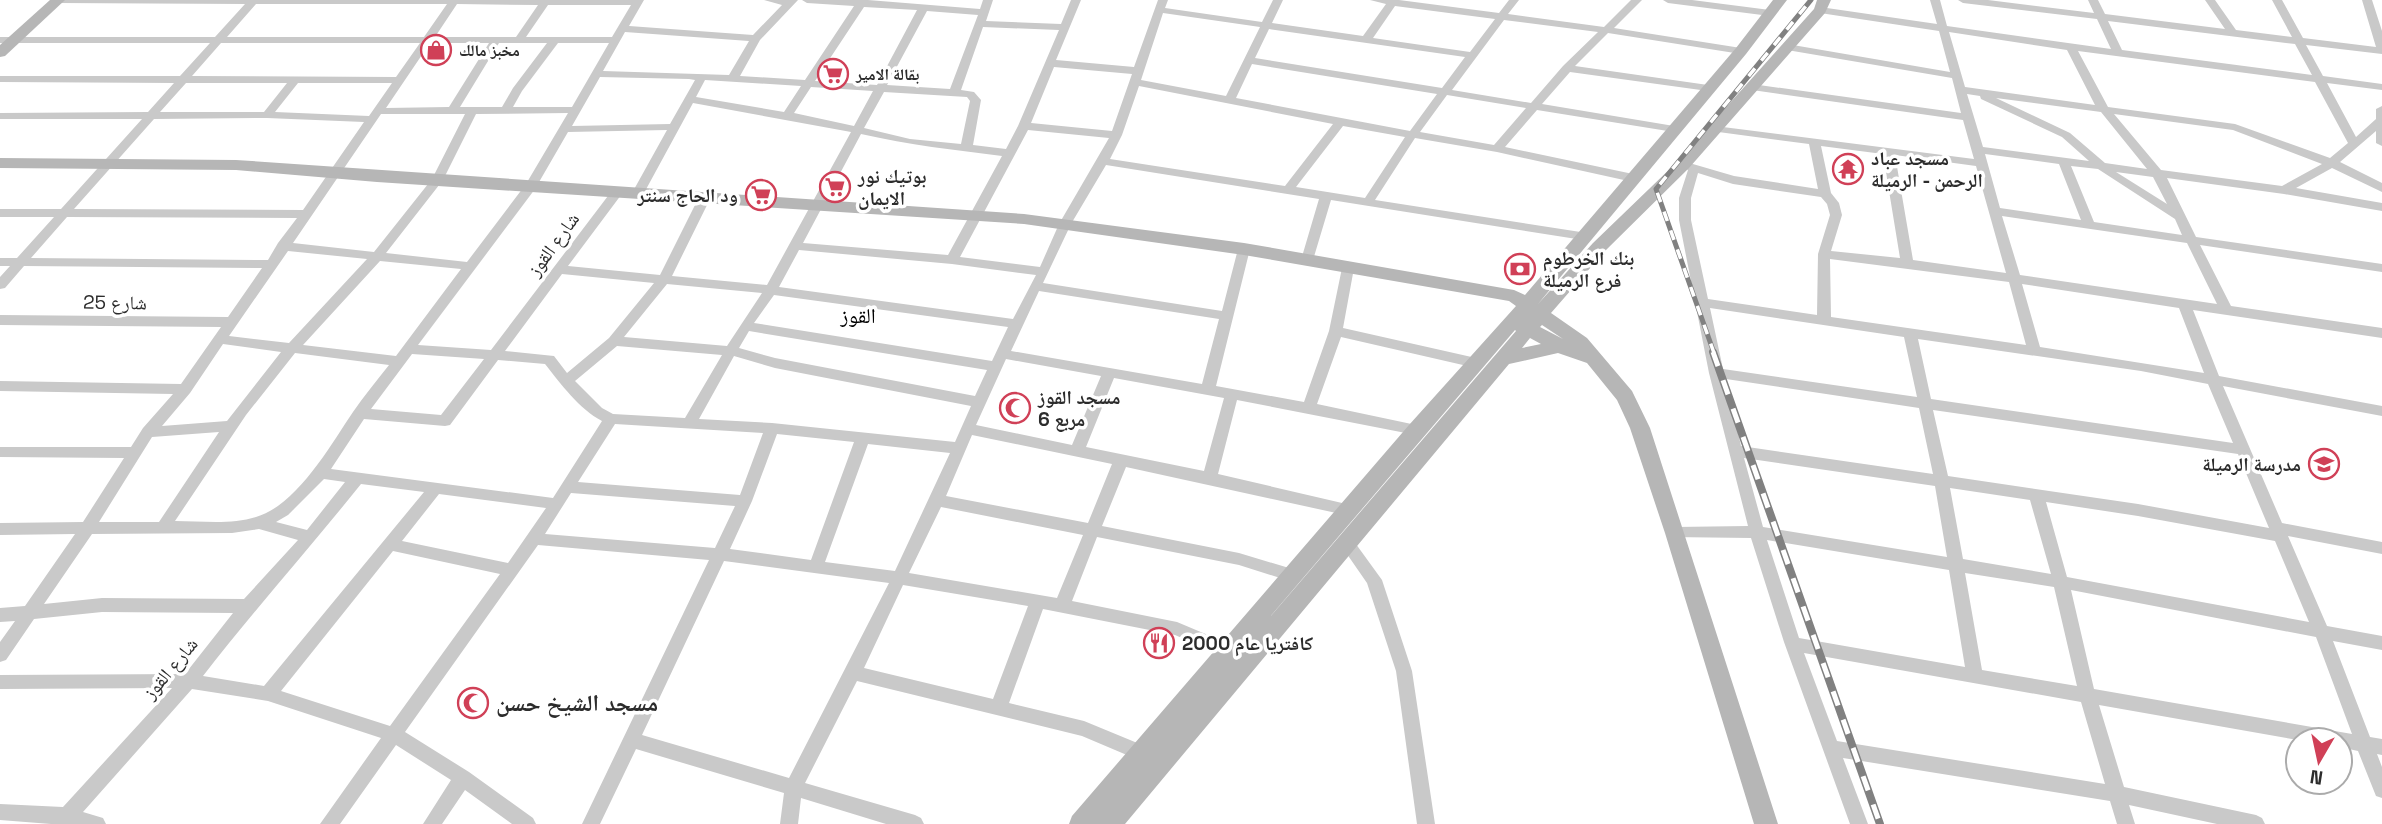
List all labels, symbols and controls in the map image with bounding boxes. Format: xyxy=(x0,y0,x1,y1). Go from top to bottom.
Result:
shop icon: مخبز مالك xyxy=(419,33,453,67)
place label: مخبز مالك xyxy=(459,40,520,61)
supermarket icon: بقالة الامير xyxy=(816,57,850,91)
place label: بقالة الامير xyxy=(855,64,920,85)
place label: مسجد عباد الرحمن - الرميلة xyxy=(1871,146,1983,193)
temple icon: مسجد عباد الرحمن - الرميلة xyxy=(1831,152,1865,186)
place label: بوتيك نور الايمان xyxy=(857,164,927,211)
supermarket icon: بوتيك نور الايمان xyxy=(818,170,852,204)
supermarket icon: ود الحاج سنتر xyxy=(744,178,778,212)
place label: ود الحاج سنتر xyxy=(637,183,738,208)
street label: شارع القوز xyxy=(521,207,585,282)
place label: بنك الخرطوم فرع الرميلة xyxy=(1543,246,1634,293)
bank icon: بنك الخرطوم فرع الرميلة xyxy=(1503,252,1537,286)
street label: شارع 25 xyxy=(83,289,147,316)
district label: القوز xyxy=(839,302,876,329)
place label: مسجد القوز مربع 6 xyxy=(1037,385,1121,432)
mosque icon: مسجد القوز مربع 6 xyxy=(998,391,1032,425)
school or university icon: مدرسة الرميلة xyxy=(2307,447,2341,481)
place label: مدرسة الرميلة xyxy=(2202,452,2301,477)
restaurant icon: كافتريا عام 2000 xyxy=(1142,626,1176,660)
place label: كافتريا عام 2000 xyxy=(1182,631,1314,657)
street label: شارع القوز xyxy=(137,632,203,705)
mosque icon: مسجد الشيخ حسن xyxy=(456,686,490,720)
place label: مسجد الشيخ حسن xyxy=(496,688,658,718)
north arrow xyxy=(2284,726,2354,796)
text: N xyxy=(2308,764,2325,791)

